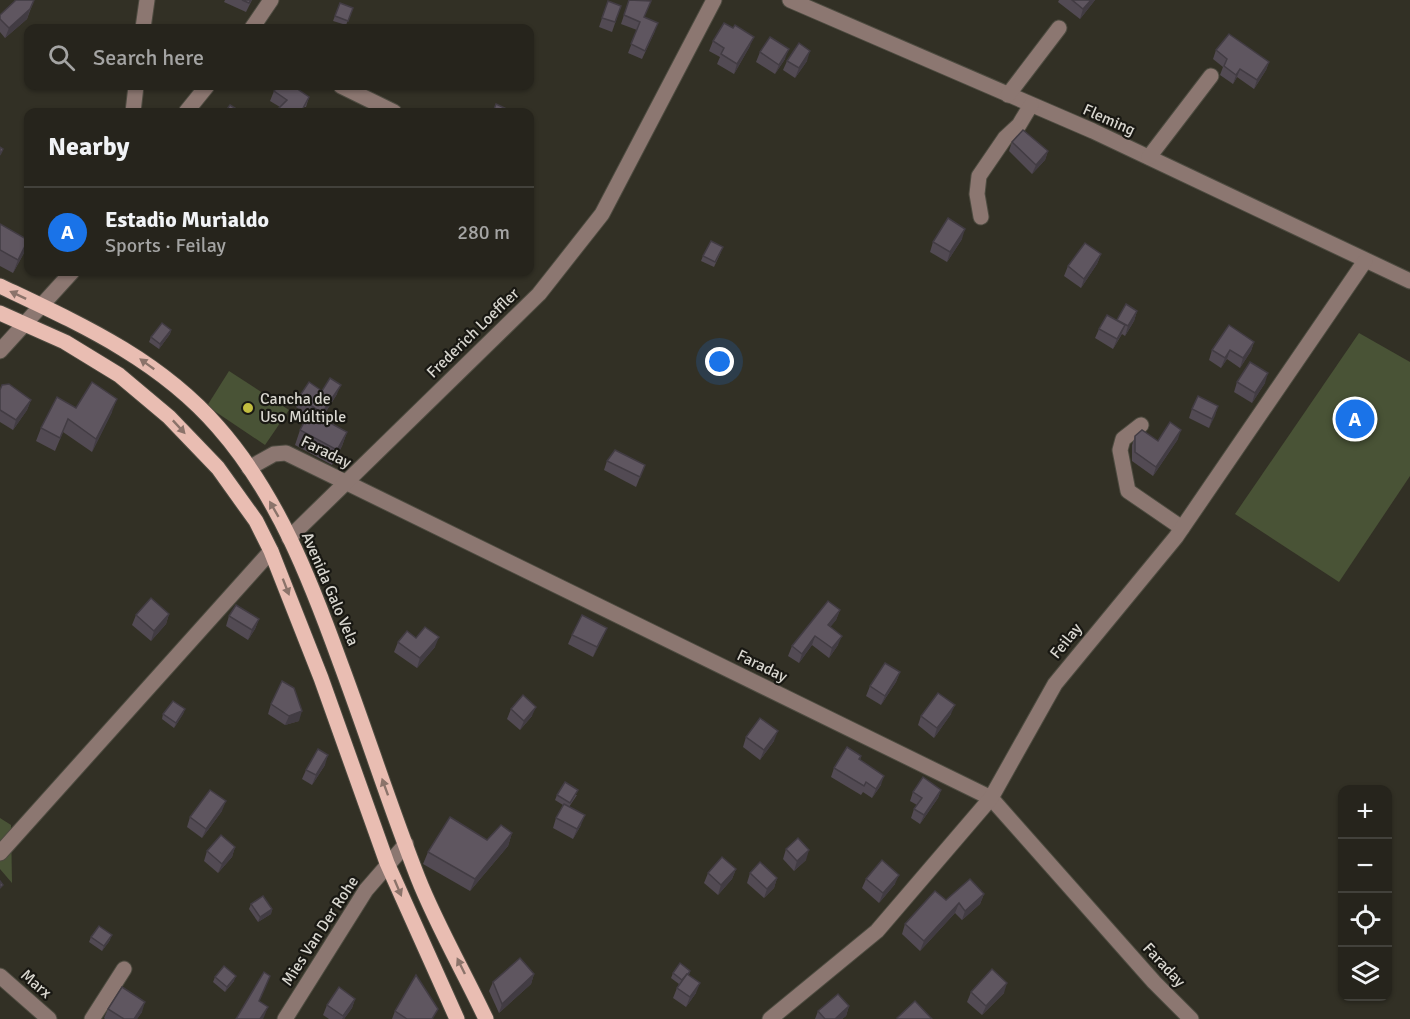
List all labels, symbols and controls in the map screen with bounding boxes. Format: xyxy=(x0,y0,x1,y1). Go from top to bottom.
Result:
search box xyxy=(24,24,534,90)
icon: search xyxy=(45,41,78,74)
text: Search here xyxy=(93,44,204,71)
street label: Fleming xyxy=(1080,100,1138,140)
text: Nearby xyxy=(48,131,129,163)
text: Estadio Murialdo xyxy=(105,206,269,233)
text: A xyxy=(61,220,74,245)
text: 280 m xyxy=(457,220,510,245)
text: Sports · Feilay xyxy=(105,233,226,258)
street label: Frederich Loeffler xyxy=(422,284,524,382)
one-way arrow xyxy=(10,290,27,299)
your location xyxy=(705,347,734,376)
one-way arrow xyxy=(139,358,154,370)
place label: Cancha de Uso Múltiple xyxy=(260,389,346,427)
pin: A xyxy=(1336,396,1374,442)
marker: Cancha de Uso Múltiple xyxy=(241,401,255,415)
one-way arrow xyxy=(171,419,185,433)
street label: Faraday xyxy=(298,431,355,473)
one-way arrow xyxy=(270,500,280,517)
street label: Avenida Galo Vela xyxy=(297,529,363,649)
one-way arrow xyxy=(281,579,291,597)
street label: Feilay xyxy=(1046,619,1087,663)
street label: Faraday xyxy=(734,645,791,687)
one-way arrow xyxy=(380,778,390,796)
map controls xyxy=(1338,785,1392,1001)
button: + xyxy=(1338,785,1392,839)
button: − xyxy=(1338,839,1392,893)
street label: Mies Van Der Rohe xyxy=(277,872,363,990)
one-way arrow xyxy=(394,879,403,897)
button: locate xyxy=(1338,893,1392,947)
street label: Faraday xyxy=(1138,939,1190,992)
button: layers xyxy=(1338,947,1392,1001)
one-way arrow xyxy=(456,958,466,975)
street label: Marx xyxy=(16,965,56,1003)

